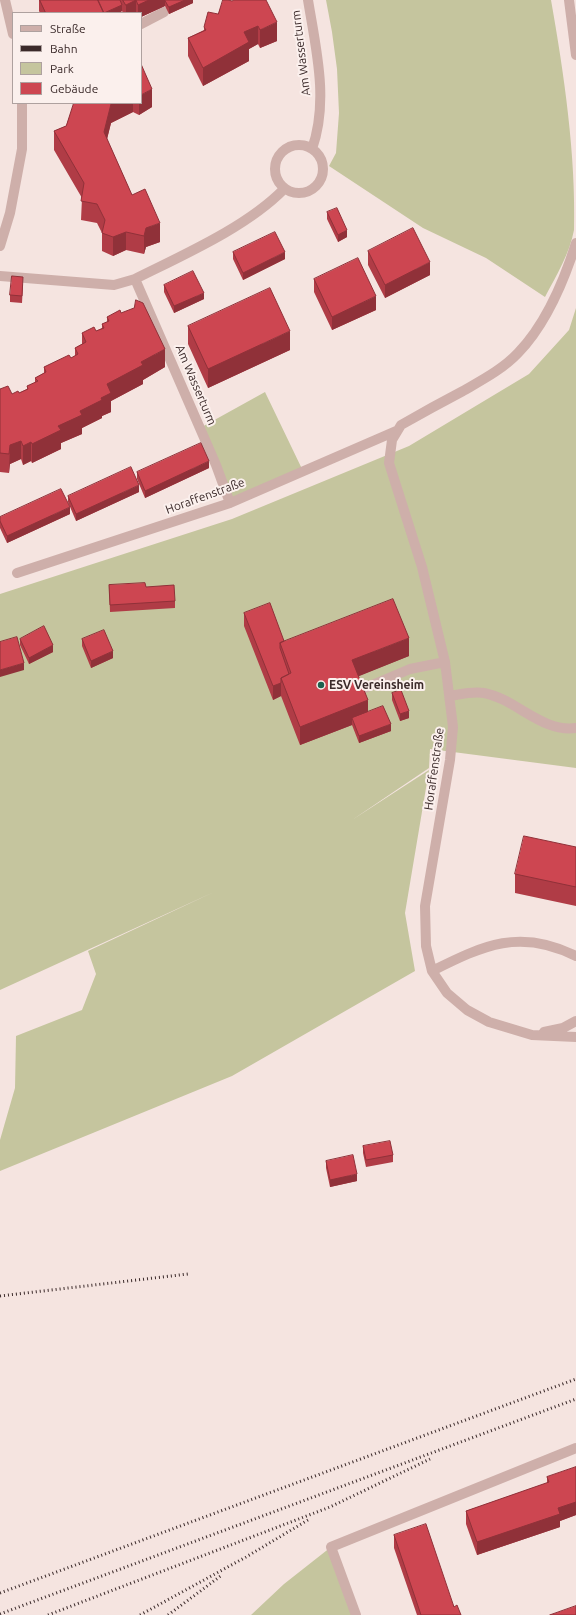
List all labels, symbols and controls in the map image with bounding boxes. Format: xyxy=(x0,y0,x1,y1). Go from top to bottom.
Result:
street label: Am Wasserturm xyxy=(289,9,313,97)
legend xyxy=(12,12,142,104)
text: Straße xyxy=(50,22,86,35)
text: Bahn xyxy=(50,42,78,55)
text: Park xyxy=(50,62,74,75)
text: Gebäude xyxy=(50,82,98,95)
street label: Am Wasserturm xyxy=(173,343,219,427)
street label: Horaffenstraße xyxy=(163,475,247,517)
place label: ESV Vereinsheim xyxy=(329,678,424,692)
marker: ESV Vereinsheim xyxy=(316,680,326,690)
street label: Horaffenstraße xyxy=(421,727,447,811)

